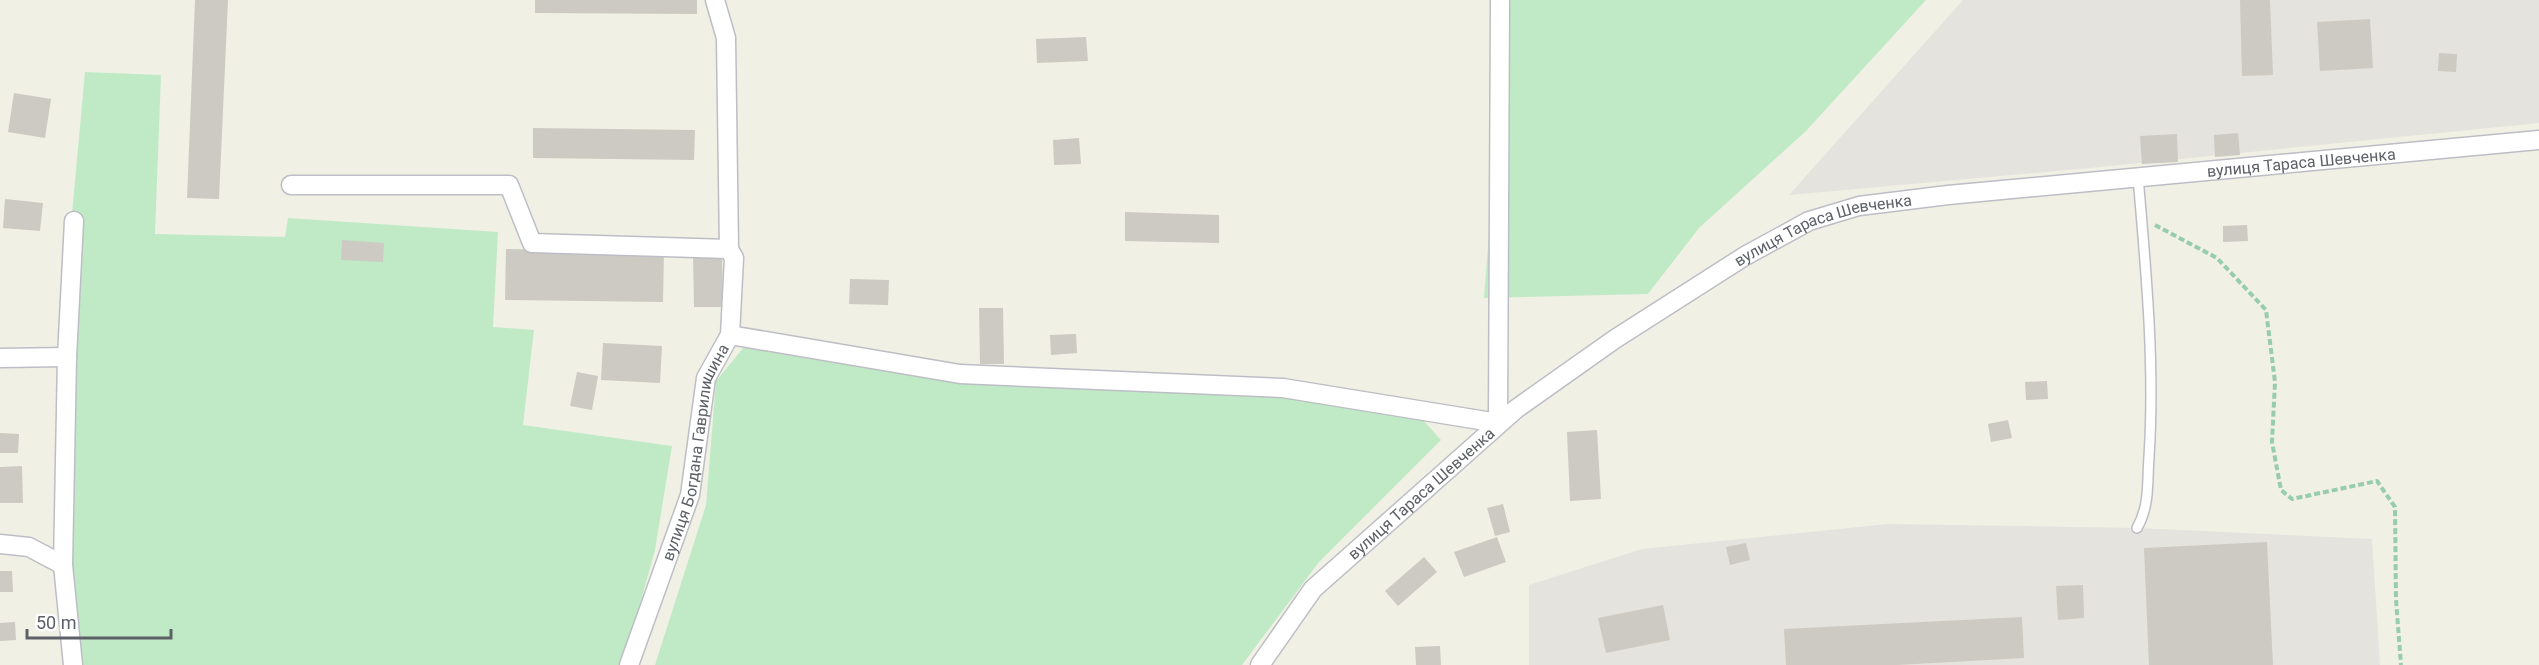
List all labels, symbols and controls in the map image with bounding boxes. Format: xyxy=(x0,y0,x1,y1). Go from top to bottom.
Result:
street label: вулиця Тараса Шевченка xyxy=(2206,144,2396,180)
street label: вулиця Тараса Шевченка xyxy=(1730,190,1913,270)
street label: вулиця Богдана Гаврилишина xyxy=(658,340,733,563)
street label: вулиця Тараса Шевченка xyxy=(1344,423,1498,563)
scale bar xyxy=(27,602,171,640)
text: 50 m xyxy=(36,612,76,633)

